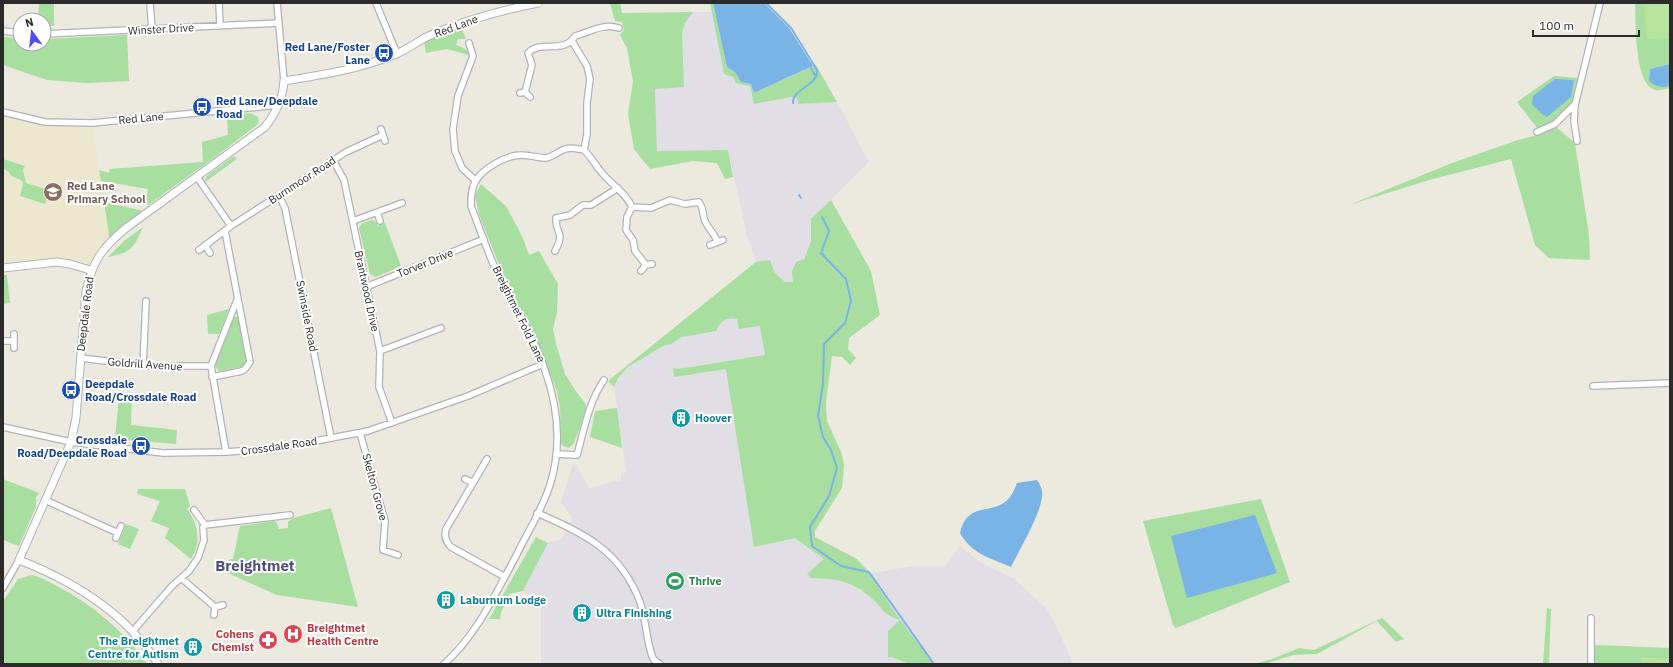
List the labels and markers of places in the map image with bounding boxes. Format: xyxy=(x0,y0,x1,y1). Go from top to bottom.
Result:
place label: Red Lane/Foster Lane xyxy=(285,40,371,67)
bus stop icon: Red Lane/Foster Lane xyxy=(373,42,395,64)
place label: Red Lane/Deepdale Road xyxy=(216,94,318,121)
bus stop icon: Red Lane/Deepdale Road xyxy=(191,96,213,118)
place label: Red Lane Primary School xyxy=(67,179,146,206)
school or university icon: Red Lane Primary School xyxy=(42,181,64,203)
place label: Deepdale Road/Crossdale Road xyxy=(85,377,196,404)
bus stop icon: Deepdale Road/Crossdale Road xyxy=(60,379,82,401)
building icon: Hoover xyxy=(670,407,692,429)
place label: Hoover xyxy=(695,411,732,425)
place label: Crossdale Road/Deepdale Road xyxy=(17,433,127,460)
bus stop icon: Crossdale Road/Deepdale Road xyxy=(130,435,152,457)
sports icon: Thrive xyxy=(664,570,686,592)
place label: Thrive xyxy=(689,574,722,588)
building icon: Laburnum Lodge xyxy=(435,589,457,611)
place label: Laburnum Lodge xyxy=(460,593,546,607)
building icon: Ultra Finishing xyxy=(571,602,593,624)
place label: Ultra Finishing xyxy=(596,606,672,620)
place label: Breightmet Health Centre xyxy=(307,621,379,648)
hospital icon: Breightmet Health Centre xyxy=(282,623,304,645)
place label: Cohens Chemist xyxy=(211,627,254,654)
pharmacy icon: Cohens Chemist xyxy=(257,629,279,651)
place label: The Breightmet Centre for Autism xyxy=(88,634,179,661)
building icon: The Breightmet Centre for Autism xyxy=(182,636,204,658)

